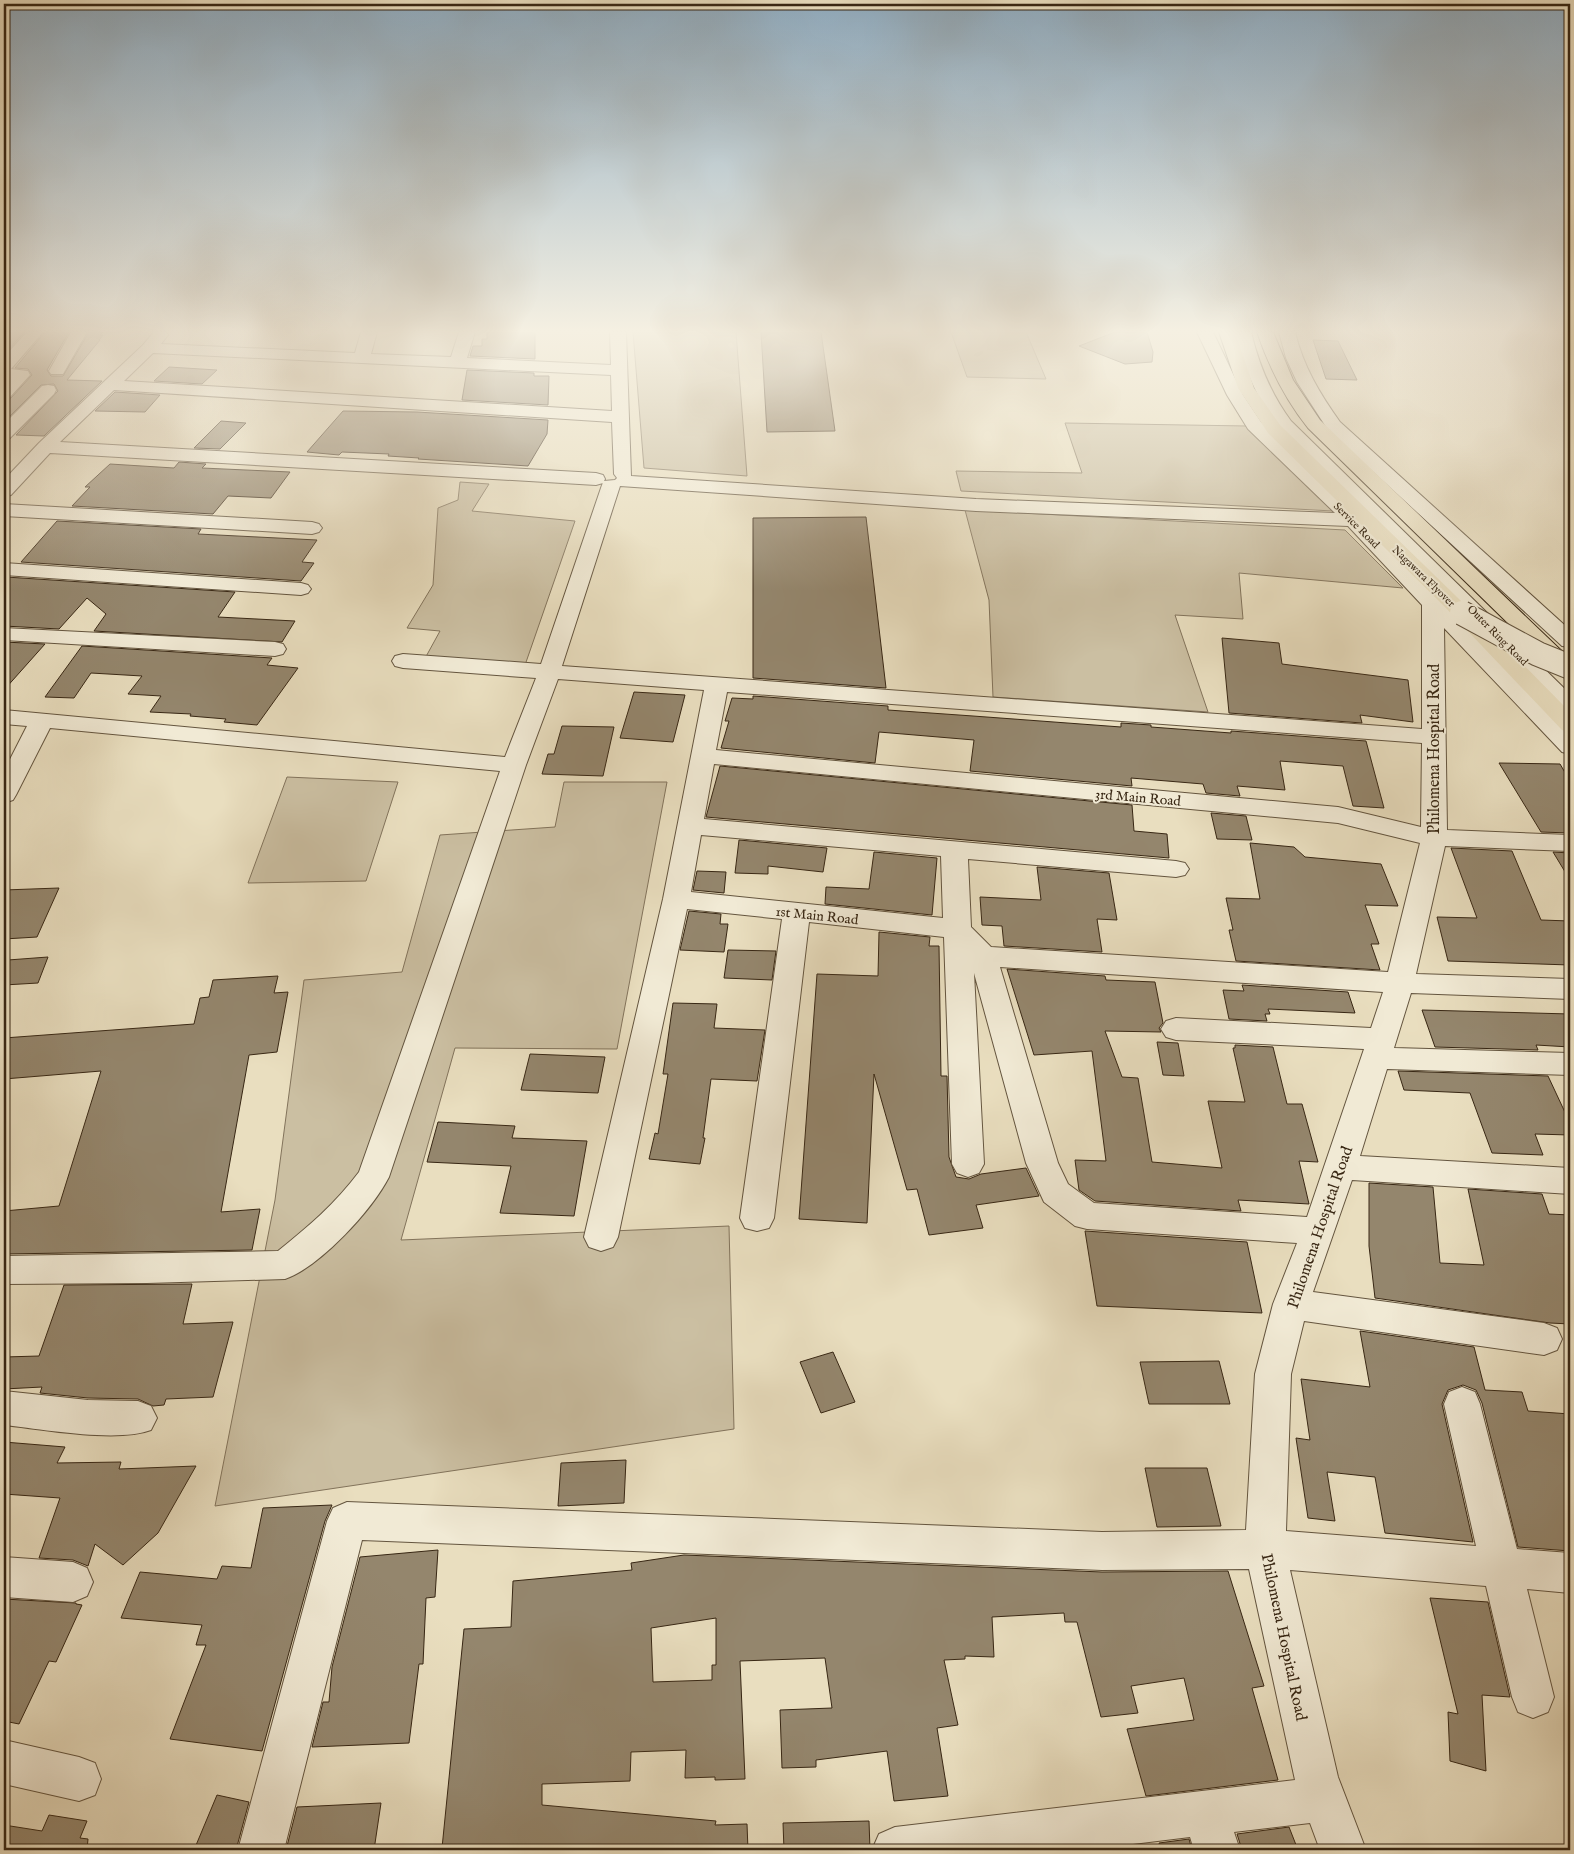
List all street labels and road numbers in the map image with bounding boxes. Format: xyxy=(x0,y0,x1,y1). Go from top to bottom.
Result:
street label: Service Road xyxy=(1330,500,1382,552)
street label: Nagawara Flyover xyxy=(1389,543,1458,610)
street label: Outer Ring Road xyxy=(1464,602,1531,669)
street label: Philomena Hospital Road xyxy=(1425,663,1445,834)
street label: 3rd Main Road xyxy=(1094,785,1182,811)
street label: 1st Main Road xyxy=(775,903,860,929)
street label: Philomena Hospital Road xyxy=(1284,1143,1358,1312)
street label: Philomena Hospital Road xyxy=(1256,1552,1311,1723)

